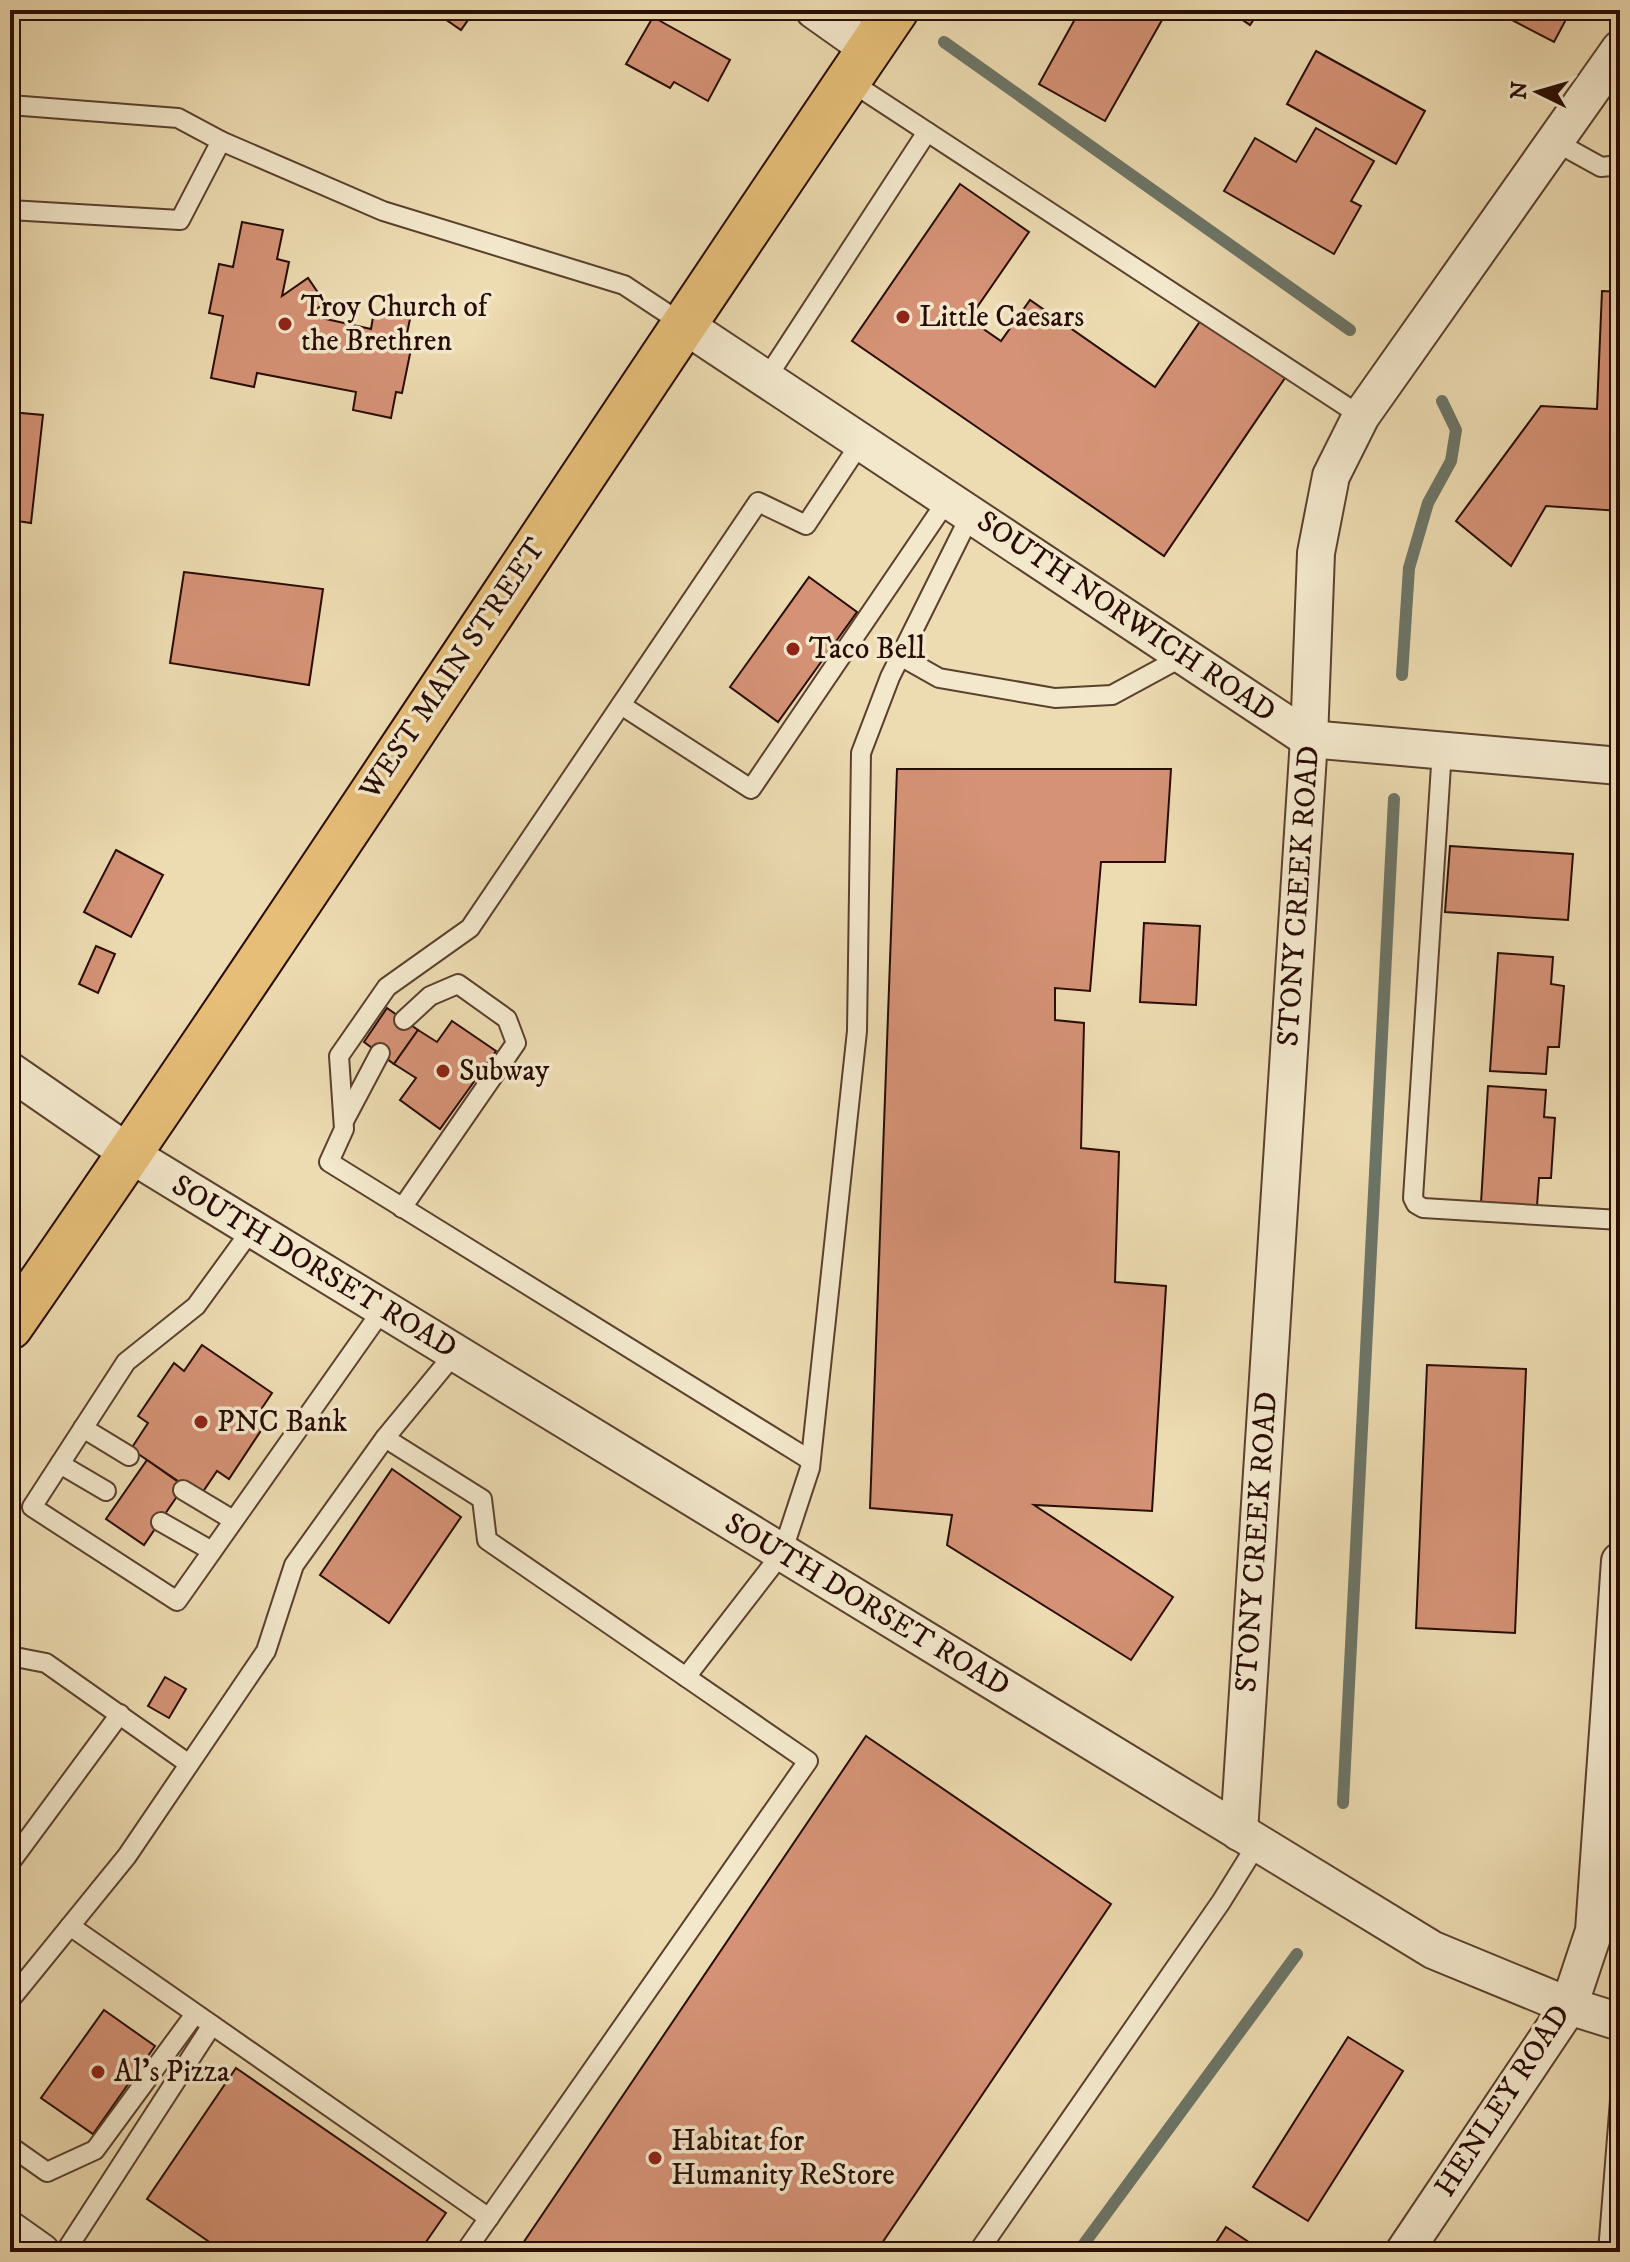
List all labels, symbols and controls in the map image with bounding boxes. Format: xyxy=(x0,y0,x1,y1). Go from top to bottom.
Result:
north arrow xyxy=(1498,52,1578,132)
text: N xyxy=(1505,80,1534,101)
place label: Troy Church of the Brethren xyxy=(301,289,492,360)
place label: Little Caesars xyxy=(919,299,1084,336)
marker: Little Caesars xyxy=(894,308,912,326)
marker: Troy Church of the Brethren xyxy=(276,315,294,333)
street label: SOUTH NORWICH ROAD xyxy=(970,503,1282,731)
street label: WEST MAIN STREET xyxy=(351,531,554,808)
place label: Taco Bell xyxy=(809,631,925,668)
marker: Taco Bell xyxy=(784,640,802,658)
street label: STONY CREEK ROAD xyxy=(1270,744,1328,1048)
place label: Subway xyxy=(459,1053,550,1090)
marker: Subway xyxy=(434,1062,452,1080)
street label: SOUTH DORSET ROAD xyxy=(165,1167,463,1367)
street label: STONY CREEK ROAD xyxy=(1228,1390,1286,1694)
place label: PNC Bank xyxy=(217,1404,348,1441)
marker: PNC Bank xyxy=(192,1413,210,1431)
street label: SOUTH DORSET ROAD xyxy=(718,1505,1016,1705)
street label: HENLEY ROAD xyxy=(1427,1998,1579,2204)
place label: Al's Pizza xyxy=(114,2054,230,2091)
marker: Al's Pizza xyxy=(89,2063,107,2081)
place label: Habitat for Humanity ReStore xyxy=(671,2123,895,2194)
marker: Habitat for Humanity ReStore xyxy=(646,2149,664,2167)

